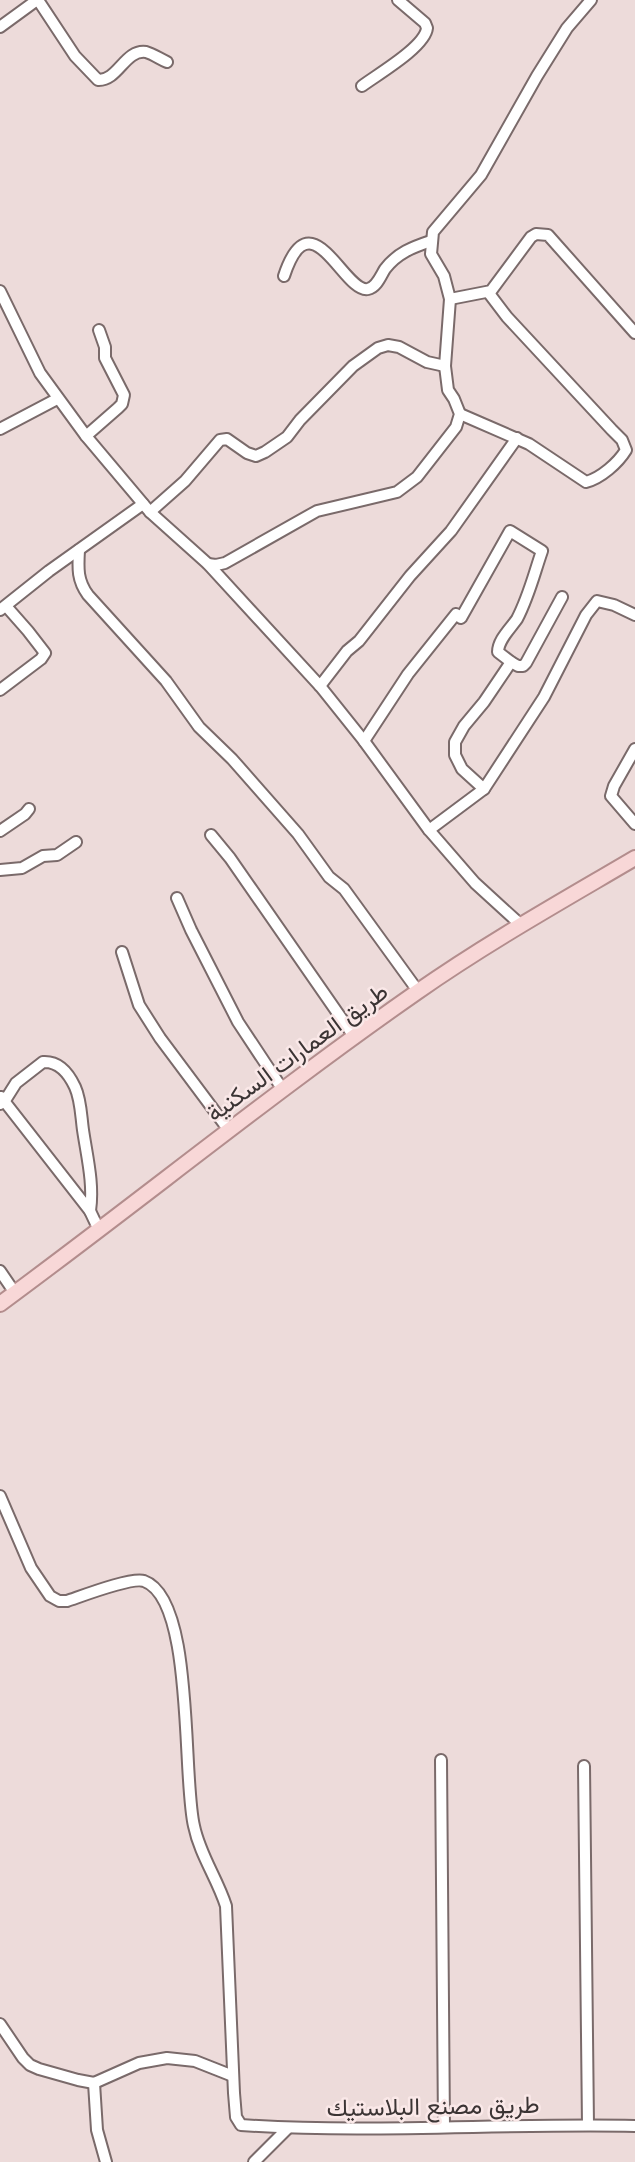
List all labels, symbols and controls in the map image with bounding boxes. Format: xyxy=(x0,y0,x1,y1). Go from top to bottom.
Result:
street label: طريق العمارات السكنية xyxy=(200,976,394,1128)
street label: طريق مصنع البلاستيك xyxy=(326,2089,540,2125)

